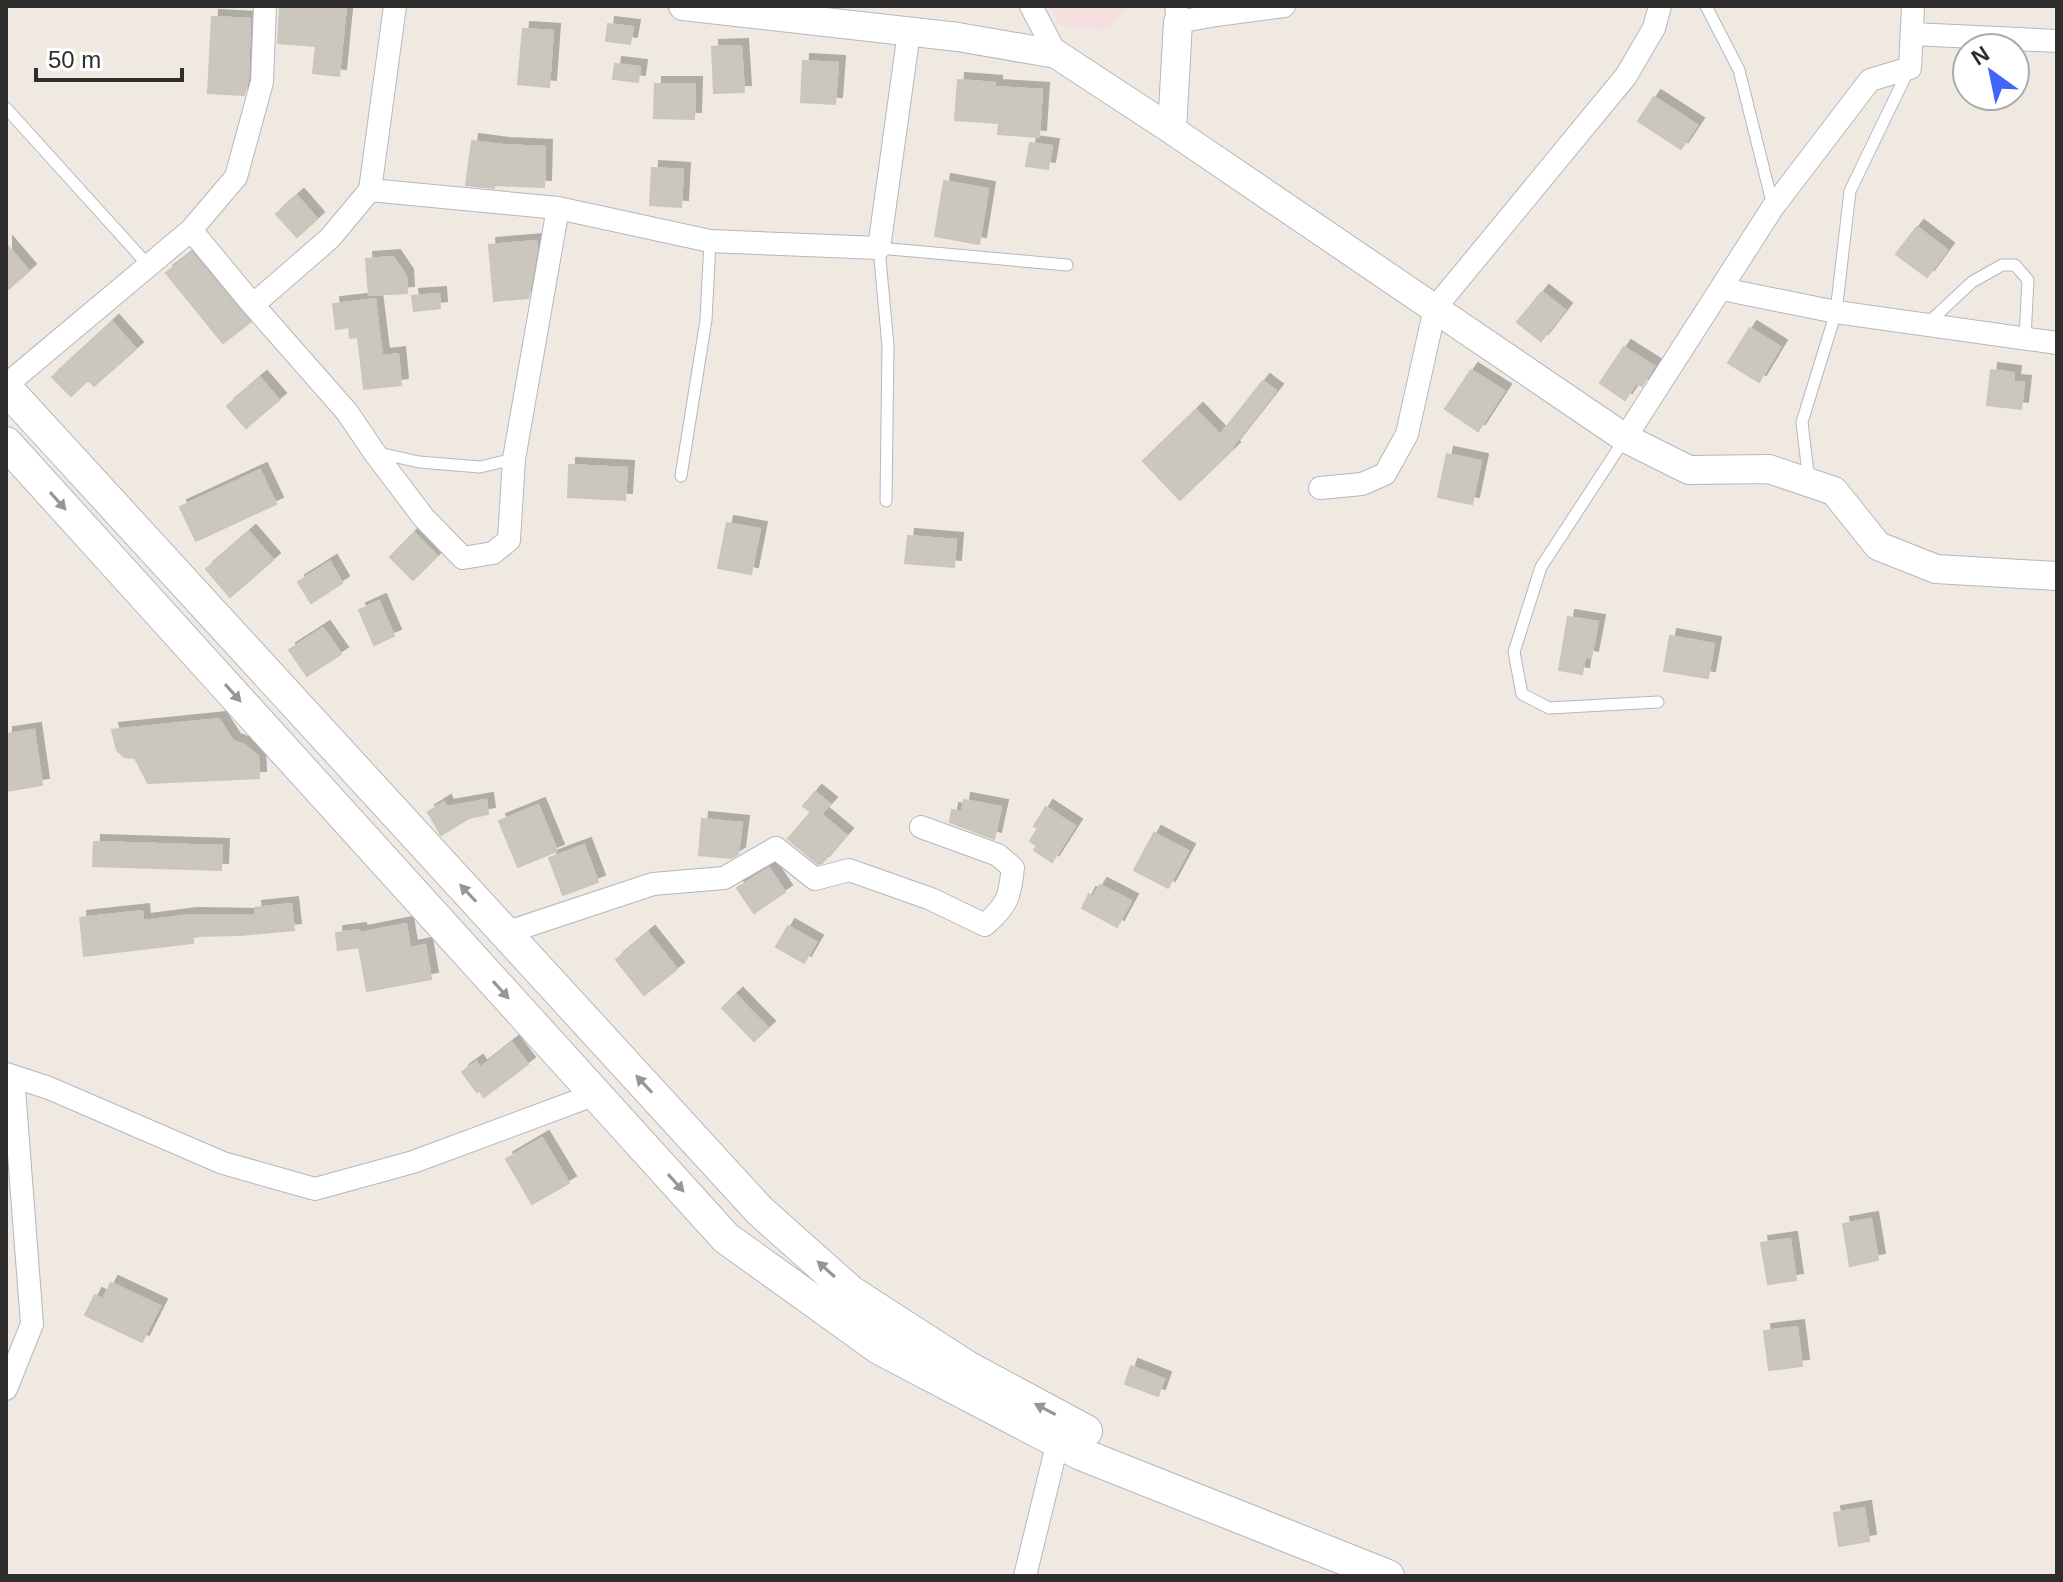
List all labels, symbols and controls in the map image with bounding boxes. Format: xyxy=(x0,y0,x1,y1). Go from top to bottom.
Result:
scale bar xyxy=(36,32,182,82)
north arrow xyxy=(1951,32,2031,112)
text: N xyxy=(1967,41,1994,70)
text: 50 m xyxy=(48,46,101,73)
one-way arrow xyxy=(49,491,67,510)
one-way arrow xyxy=(223,684,241,703)
one-way arrow xyxy=(460,883,478,902)
one-way arrow xyxy=(492,980,510,999)
one-way arrow xyxy=(636,1075,654,1094)
one-way arrow xyxy=(666,1173,684,1192)
one-way arrow xyxy=(817,1261,836,1279)
one-way arrow xyxy=(1033,1403,1056,1416)

